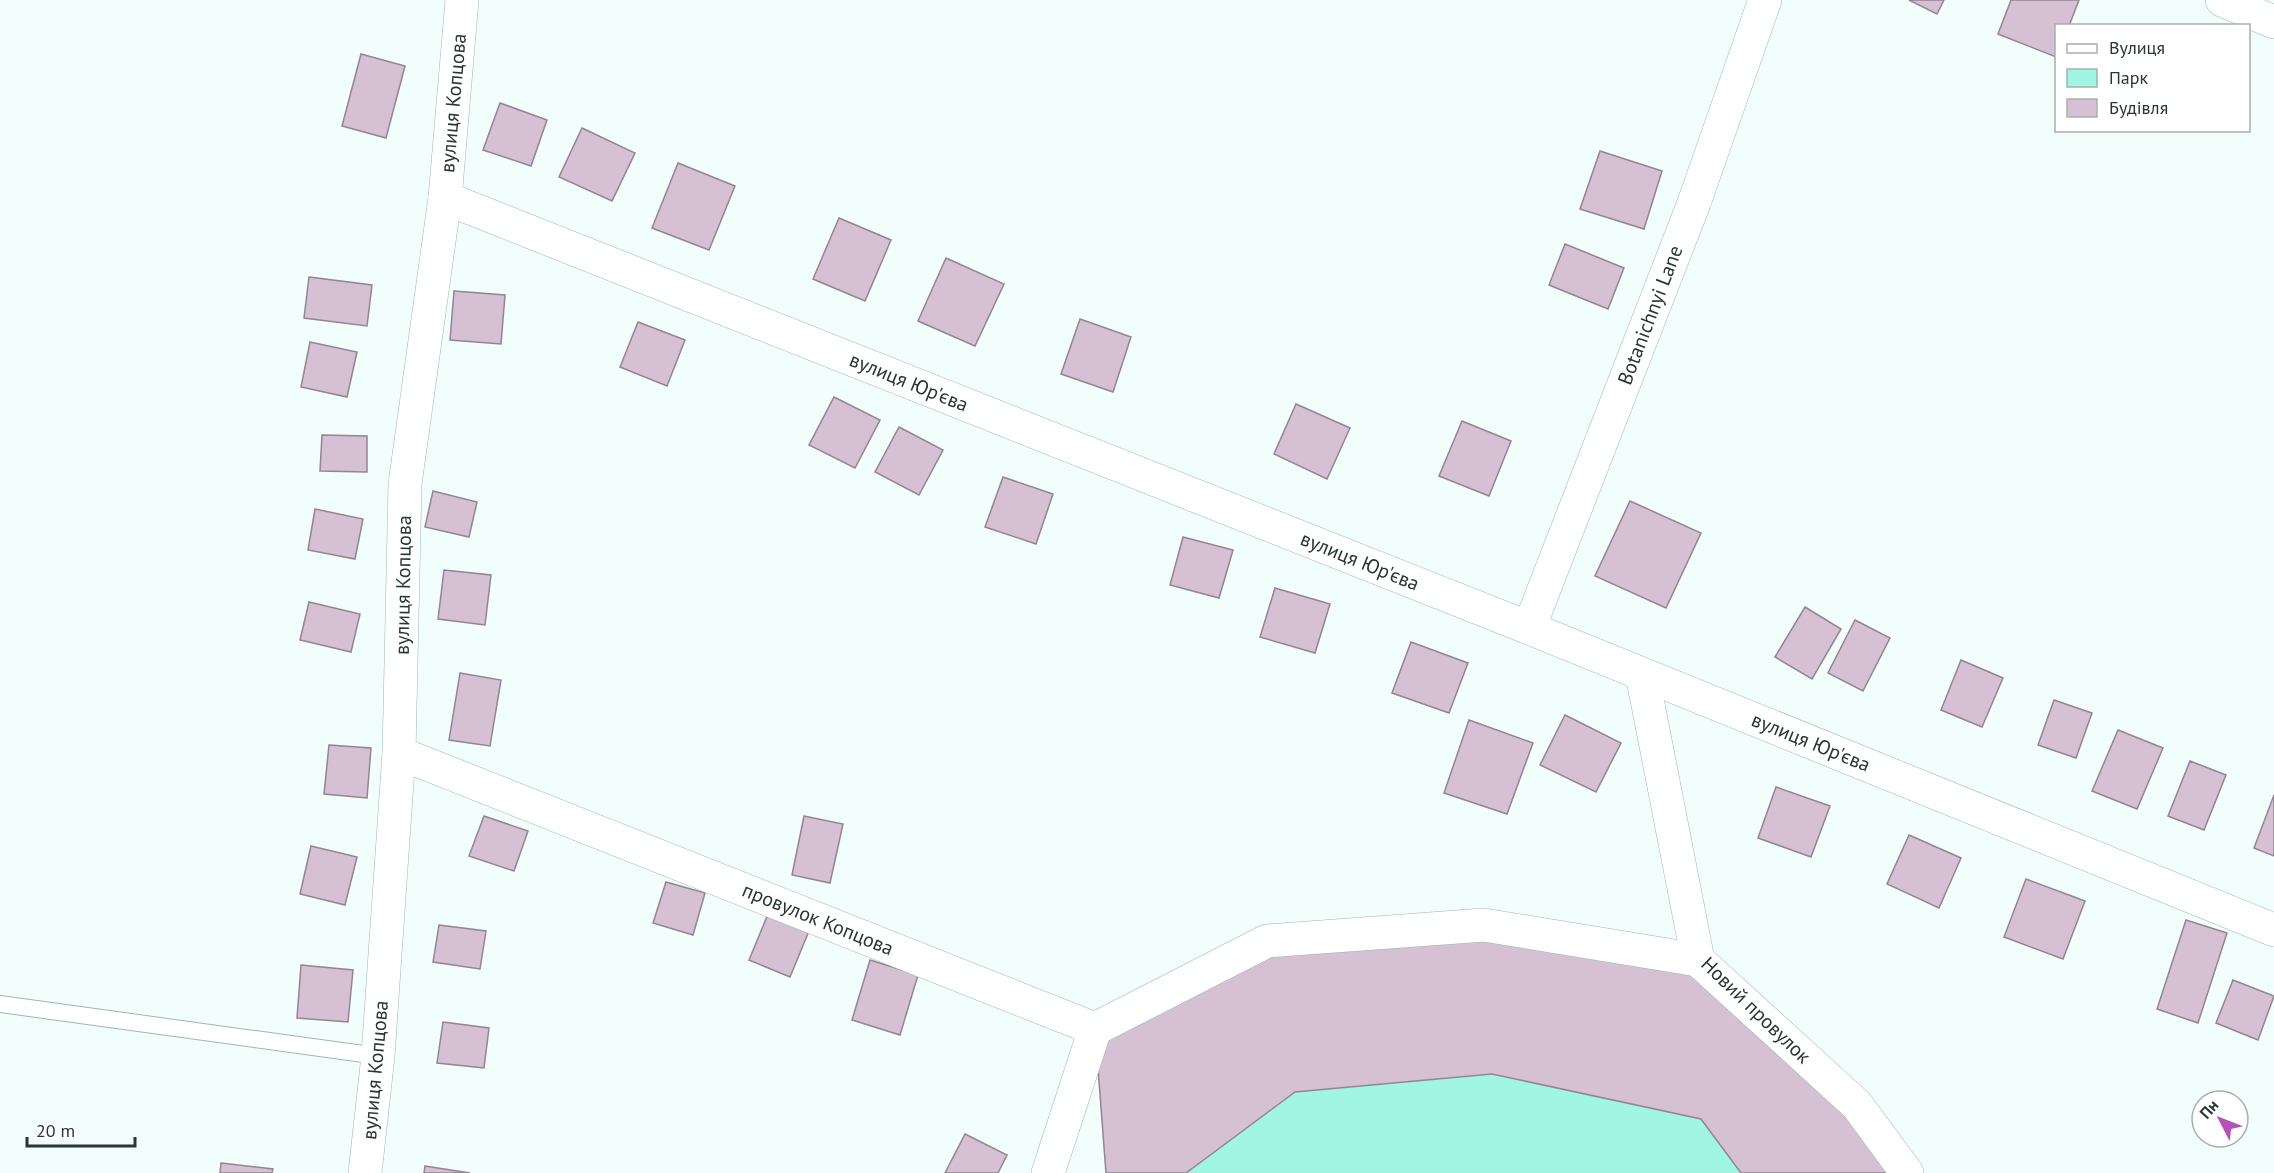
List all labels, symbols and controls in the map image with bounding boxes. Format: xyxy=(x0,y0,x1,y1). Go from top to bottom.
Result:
legend xyxy=(2055,24,2250,132)
street label: вулиця Копцова xyxy=(434,32,472,174)
text: Вулиця xyxy=(2109,36,2165,59)
text: Парк xyxy=(2109,66,2149,89)
text: Будівля xyxy=(2109,96,2168,119)
street label: Botanichnyi Lane xyxy=(1611,242,1689,388)
street label: вулиця Юр'єва xyxy=(846,346,972,418)
street label: вулиця Копцова xyxy=(389,515,417,655)
street label: вулиця Юр'єва xyxy=(1297,525,1423,597)
street label: вулиця Юр'єва xyxy=(1748,706,1874,778)
street label: провулок Копцова xyxy=(739,877,897,961)
street label: Новий провулок xyxy=(1696,951,1817,1069)
street label: вулиця Копцова xyxy=(356,999,394,1141)
north arrow xyxy=(2190,1089,2250,1149)
text: Пн xyxy=(2195,1095,2223,1123)
scale bar xyxy=(27,1110,135,1148)
text: 20 m xyxy=(36,1119,75,1142)

